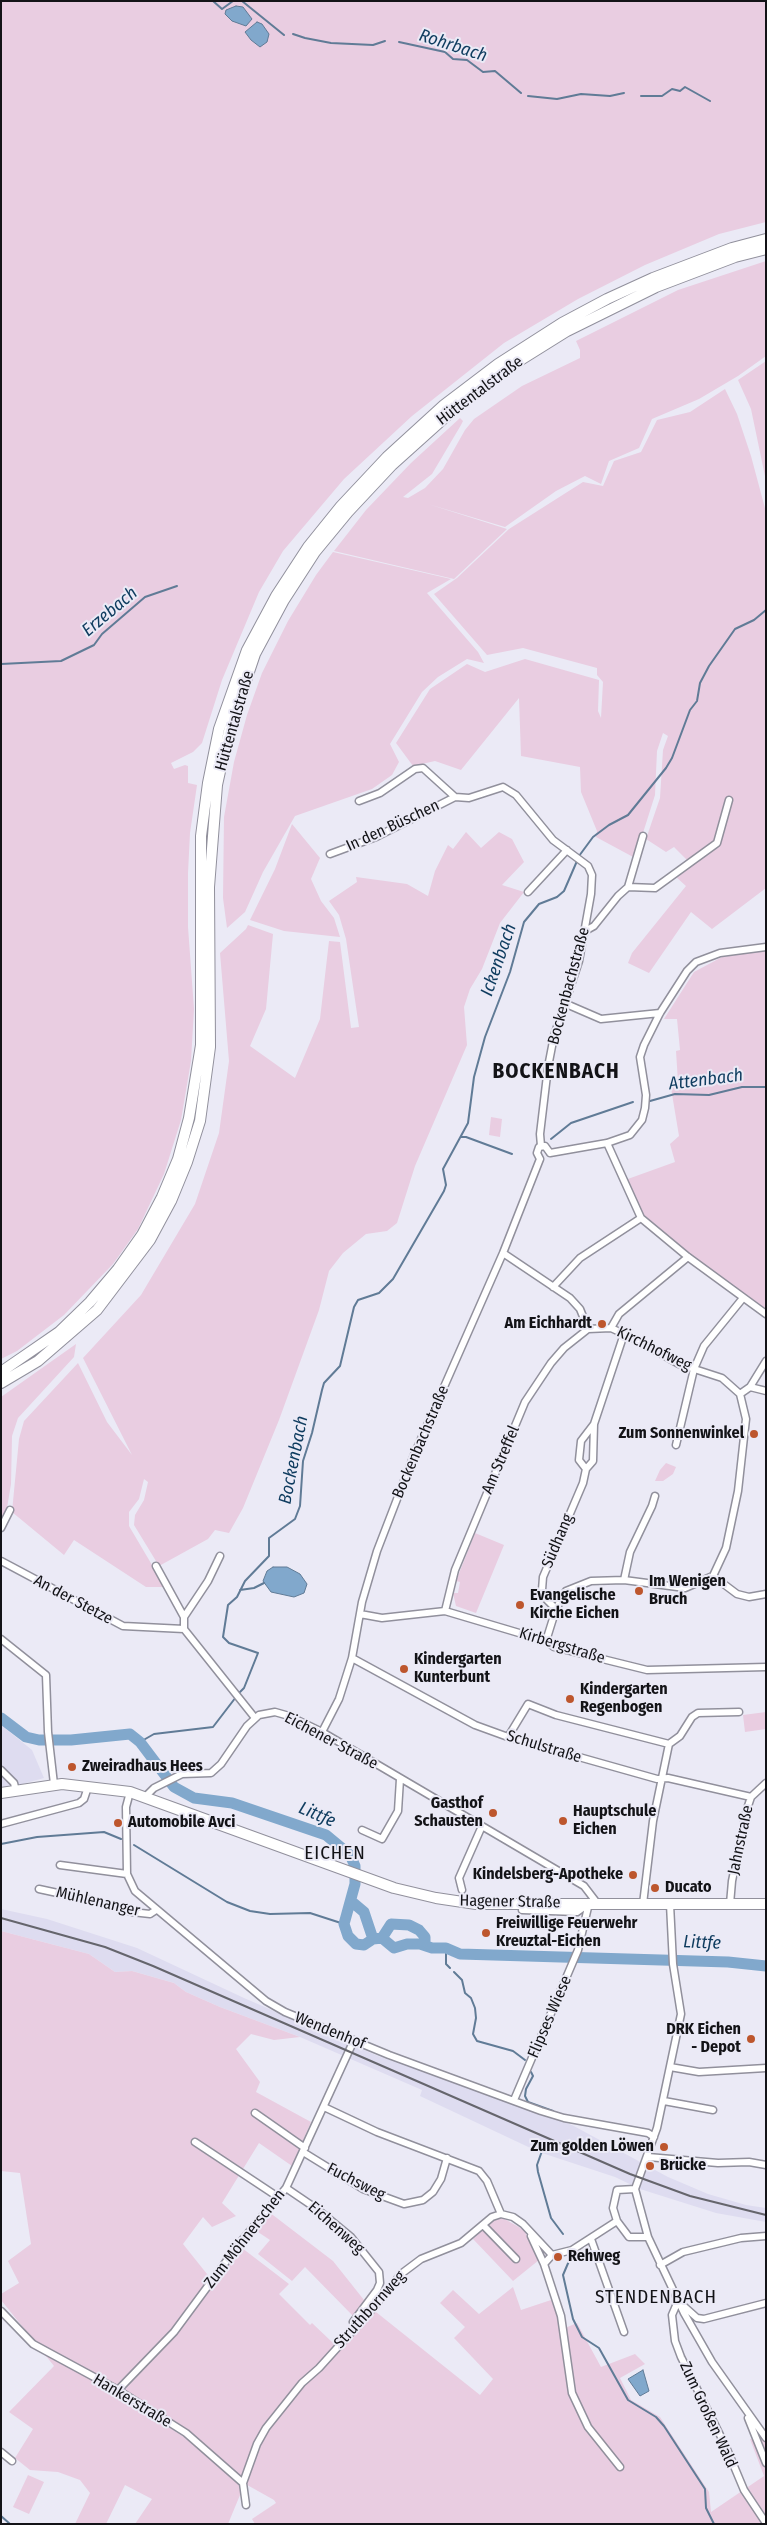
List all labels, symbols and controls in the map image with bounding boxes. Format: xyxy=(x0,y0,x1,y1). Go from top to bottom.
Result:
water label: Rohrbach xyxy=(416,25,490,67)
street label: Hüttentalstraße xyxy=(433,352,527,430)
water label: Erzebach xyxy=(78,583,142,641)
street label: Hüttentalstraße xyxy=(212,669,258,773)
street label: In den Büschen xyxy=(343,796,443,856)
water label: Ickenbach xyxy=(477,921,521,999)
street label: Bockenbachstraße xyxy=(544,925,594,1047)
district label: BOCKENBACH xyxy=(491,1059,621,1085)
water label: Attenbach xyxy=(668,1065,744,1095)
place label: Am Eichhardt xyxy=(505,1314,592,1334)
marker: Am Eichhardt xyxy=(596,1318,608,1330)
street label: Kirchhofweg xyxy=(614,1323,694,1375)
street label: Bockenbachstraße xyxy=(389,1383,453,1501)
water label: Bockenbach xyxy=(275,1414,313,1506)
street label: Am Streffel xyxy=(478,1423,524,1497)
place label: Zum Sonnenwinkel xyxy=(619,1424,744,1444)
marker: Zum Sonnenwinkel xyxy=(748,1428,760,1440)
street label: Südhang xyxy=(538,1511,578,1571)
street label: An der Stetze xyxy=(30,1571,116,1629)
place label: Im Wenigen Bruch xyxy=(649,1572,726,1610)
marker: Im Wenigen Bruch xyxy=(633,1585,645,1597)
place label: Evangelische Kirche Eichen xyxy=(530,1586,619,1624)
marker: Evangelische Kirche Eichen xyxy=(514,1599,526,1611)
street label: Kirbergstraße xyxy=(517,1624,607,1668)
place label: Kindergarten Kunterbunt xyxy=(414,1650,502,1688)
marker: Kindergarten Kunterbunt xyxy=(398,1663,410,1675)
place label: Kindergarten Regenbogen xyxy=(580,1680,668,1718)
marker: Kindergarten Regenbogen xyxy=(564,1693,576,1705)
street label: Eichener Straße xyxy=(281,1708,381,1774)
street label: Schulstraße xyxy=(504,1727,584,1767)
place label: Zweiradhaus Hees xyxy=(82,1757,203,1777)
marker: Zweiradhaus Hees xyxy=(66,1761,78,1773)
place label: Gasthof Schausten xyxy=(414,1794,483,1832)
water label: Littfe xyxy=(295,1798,339,1832)
place label: Hauptschule Eichen xyxy=(573,1802,656,1840)
street label: Jahnstraße xyxy=(724,1804,758,1876)
marker: Gasthof Schausten xyxy=(487,1807,499,1819)
place label: Automobile Avci xyxy=(128,1813,235,1833)
marker: Hauptschule Eichen xyxy=(557,1815,569,1827)
marker: Automobile Avci xyxy=(112,1817,124,1829)
district label: EICHEN xyxy=(304,1843,366,1865)
place label: Kindelsberg-Apotheke xyxy=(473,1865,623,1885)
marker: Kindelsberg-Apotheke xyxy=(627,1869,639,1881)
place label: Ducato xyxy=(665,1878,711,1898)
marker: Ducato xyxy=(649,1882,661,1894)
street label: Mühlenanger xyxy=(54,1883,142,1921)
street label: Hagener Straße xyxy=(459,1892,561,1912)
place label: Freiwillige Feuerwehr Kreuztal-Eichen xyxy=(496,1914,637,1952)
marker: Freiwillige Feuerwehr Kreuztal-Eichen xyxy=(480,1927,492,1939)
water label: Littfe xyxy=(683,1932,721,1954)
street label: Flipses Wiese xyxy=(524,1973,576,2061)
street label: Wendenhof xyxy=(292,2008,368,2054)
place label: DRK Eichen - Depot xyxy=(666,2020,741,2058)
marker: DRK Eichen - Depot xyxy=(745,2033,757,2045)
place label: Zum golden Löwen xyxy=(530,2137,654,2157)
marker: Zum golden Löwen xyxy=(658,2141,670,2153)
place label: Brücke xyxy=(660,2156,706,2176)
street label: Fuchsweg xyxy=(324,2159,388,2205)
marker: Brücke xyxy=(644,2160,656,2172)
street label: Zum Möhnerschen xyxy=(200,2186,290,2292)
street label: Eichenweg xyxy=(304,2198,368,2258)
place label: Rehweg xyxy=(568,2247,620,2267)
marker: Rehweg xyxy=(552,2251,564,2263)
street label: Struthbornweg xyxy=(330,2267,410,2353)
district label: STENDENBACH xyxy=(594,2287,718,2309)
street label: Zum Großen Wald xyxy=(675,2359,741,2471)
street label: Hankerstraße xyxy=(89,2370,175,2432)

